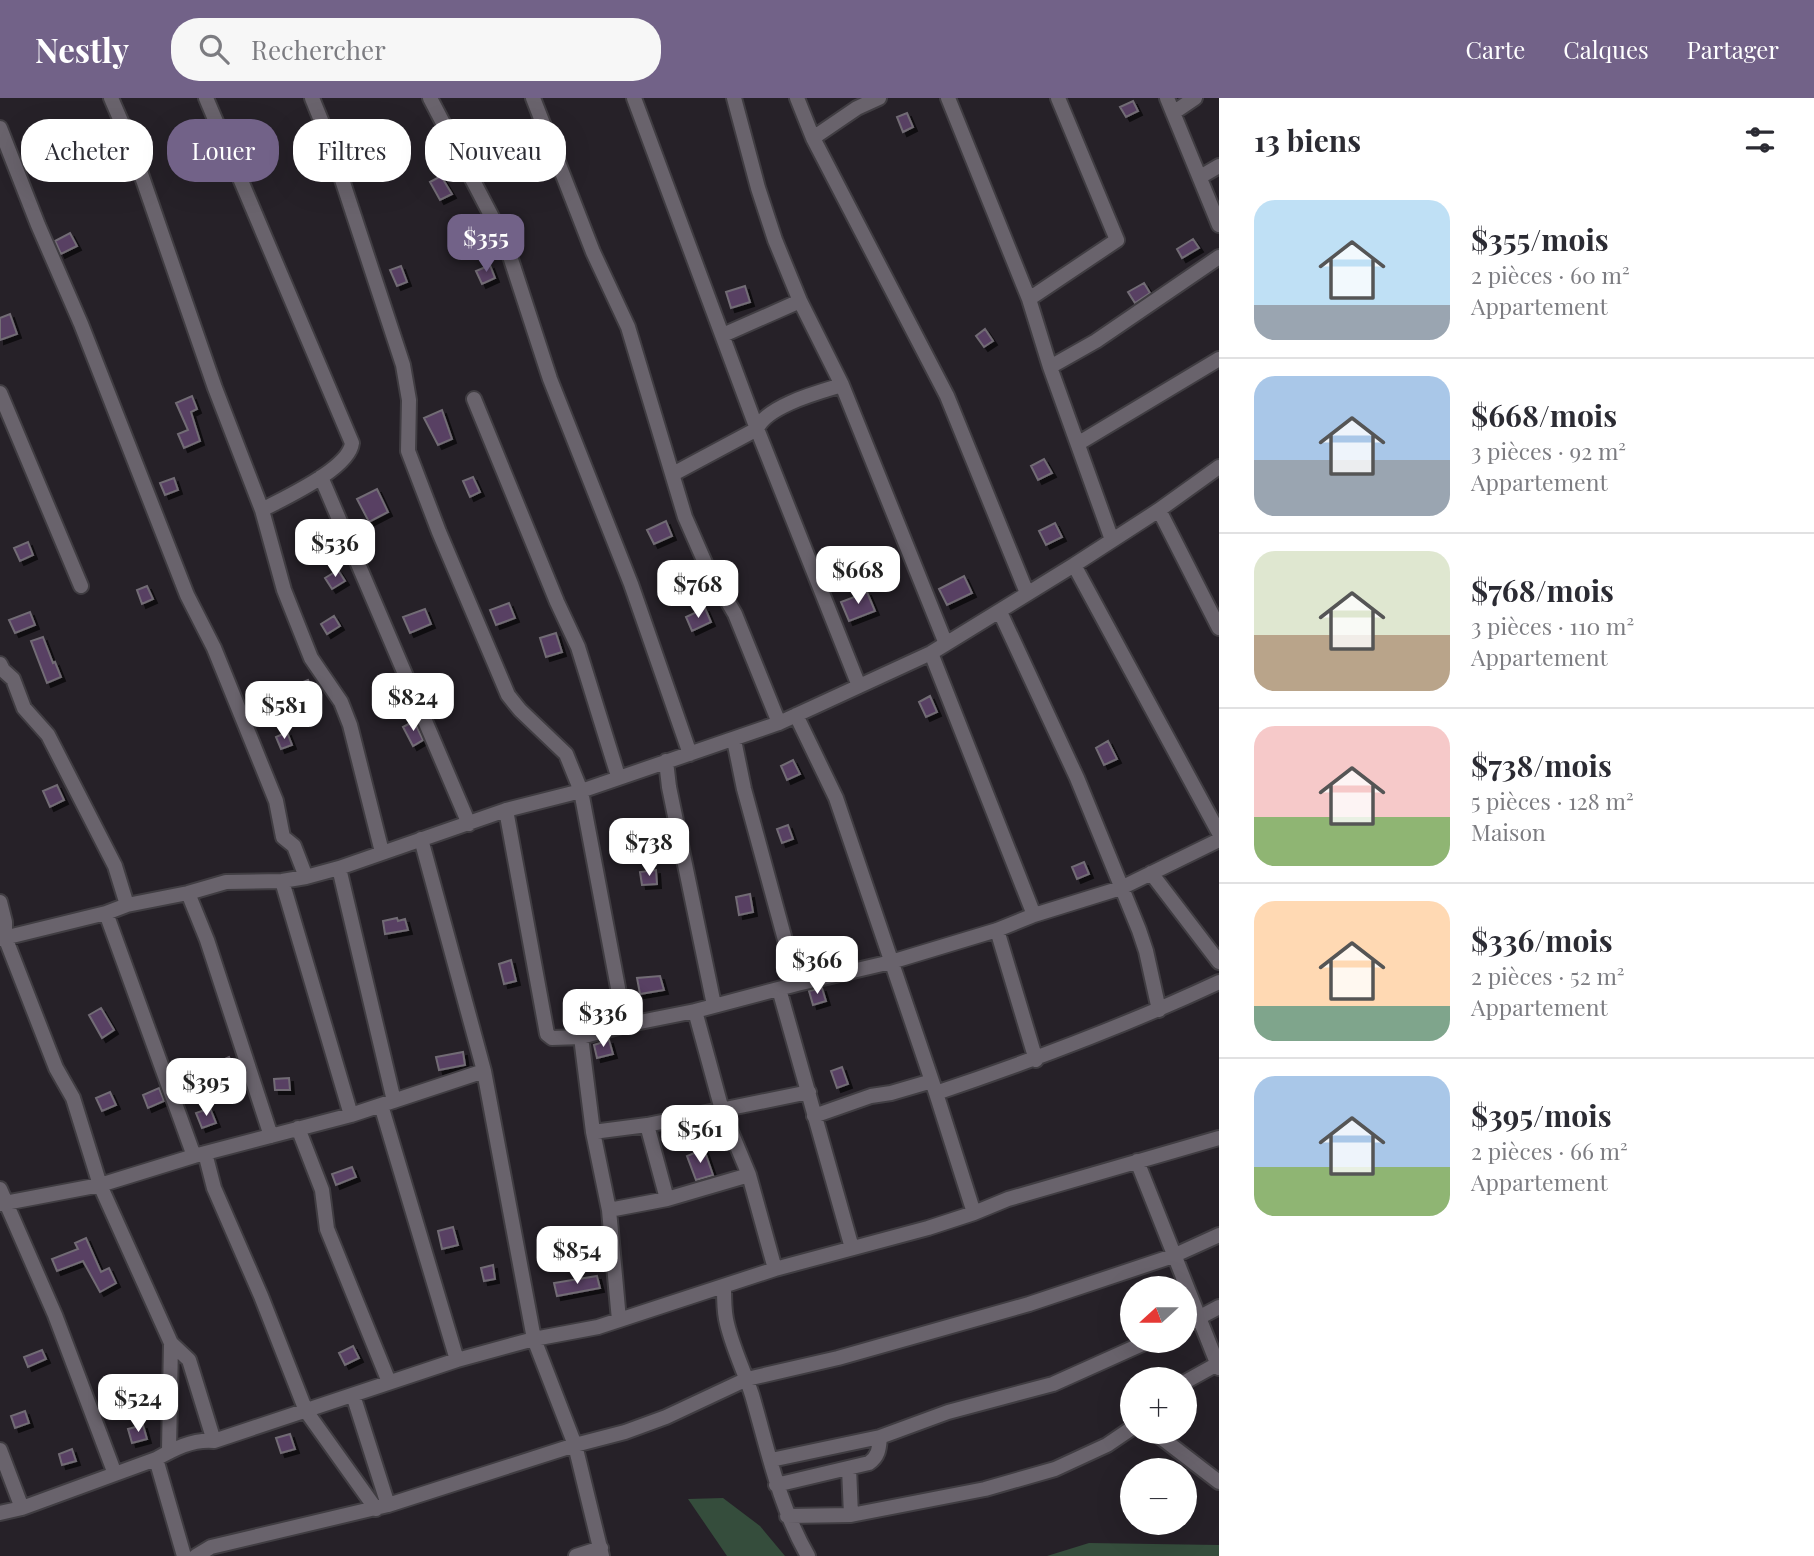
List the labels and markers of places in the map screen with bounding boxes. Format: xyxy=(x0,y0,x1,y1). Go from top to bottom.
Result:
pin: $355 xyxy=(445,214,527,274)
pin: $536 xyxy=(294,519,376,579)
pin: $668 xyxy=(817,546,899,606)
pin: $768 xyxy=(657,560,739,620)
pin: $824 xyxy=(372,674,454,733)
pin: $581 xyxy=(243,682,325,741)
pin: $738 xyxy=(608,818,690,878)
pin: $366 xyxy=(776,936,858,996)
pin: $336 xyxy=(562,990,644,1049)
pin: $395 xyxy=(165,1058,247,1118)
pin: $561 xyxy=(659,1105,741,1165)
pin: $854 xyxy=(536,1226,618,1286)
pin: $524 xyxy=(97,1374,179,1434)

